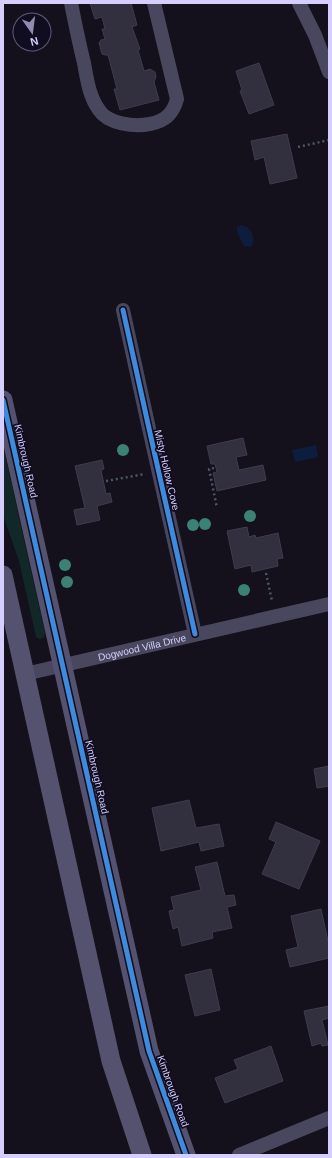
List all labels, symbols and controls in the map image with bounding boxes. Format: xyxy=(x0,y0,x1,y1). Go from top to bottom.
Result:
north arrow xyxy=(12,12,52,52)
text: N xyxy=(29,35,40,48)
street label: Kimbrough Road xyxy=(12,423,40,499)
street label: Misty Hollow Cove xyxy=(152,429,182,512)
street label: Dogwood Villa Drive xyxy=(97,632,187,663)
street label: Kimbrough Road xyxy=(83,739,111,815)
street label: Kimbrough Road xyxy=(155,1054,191,1128)

